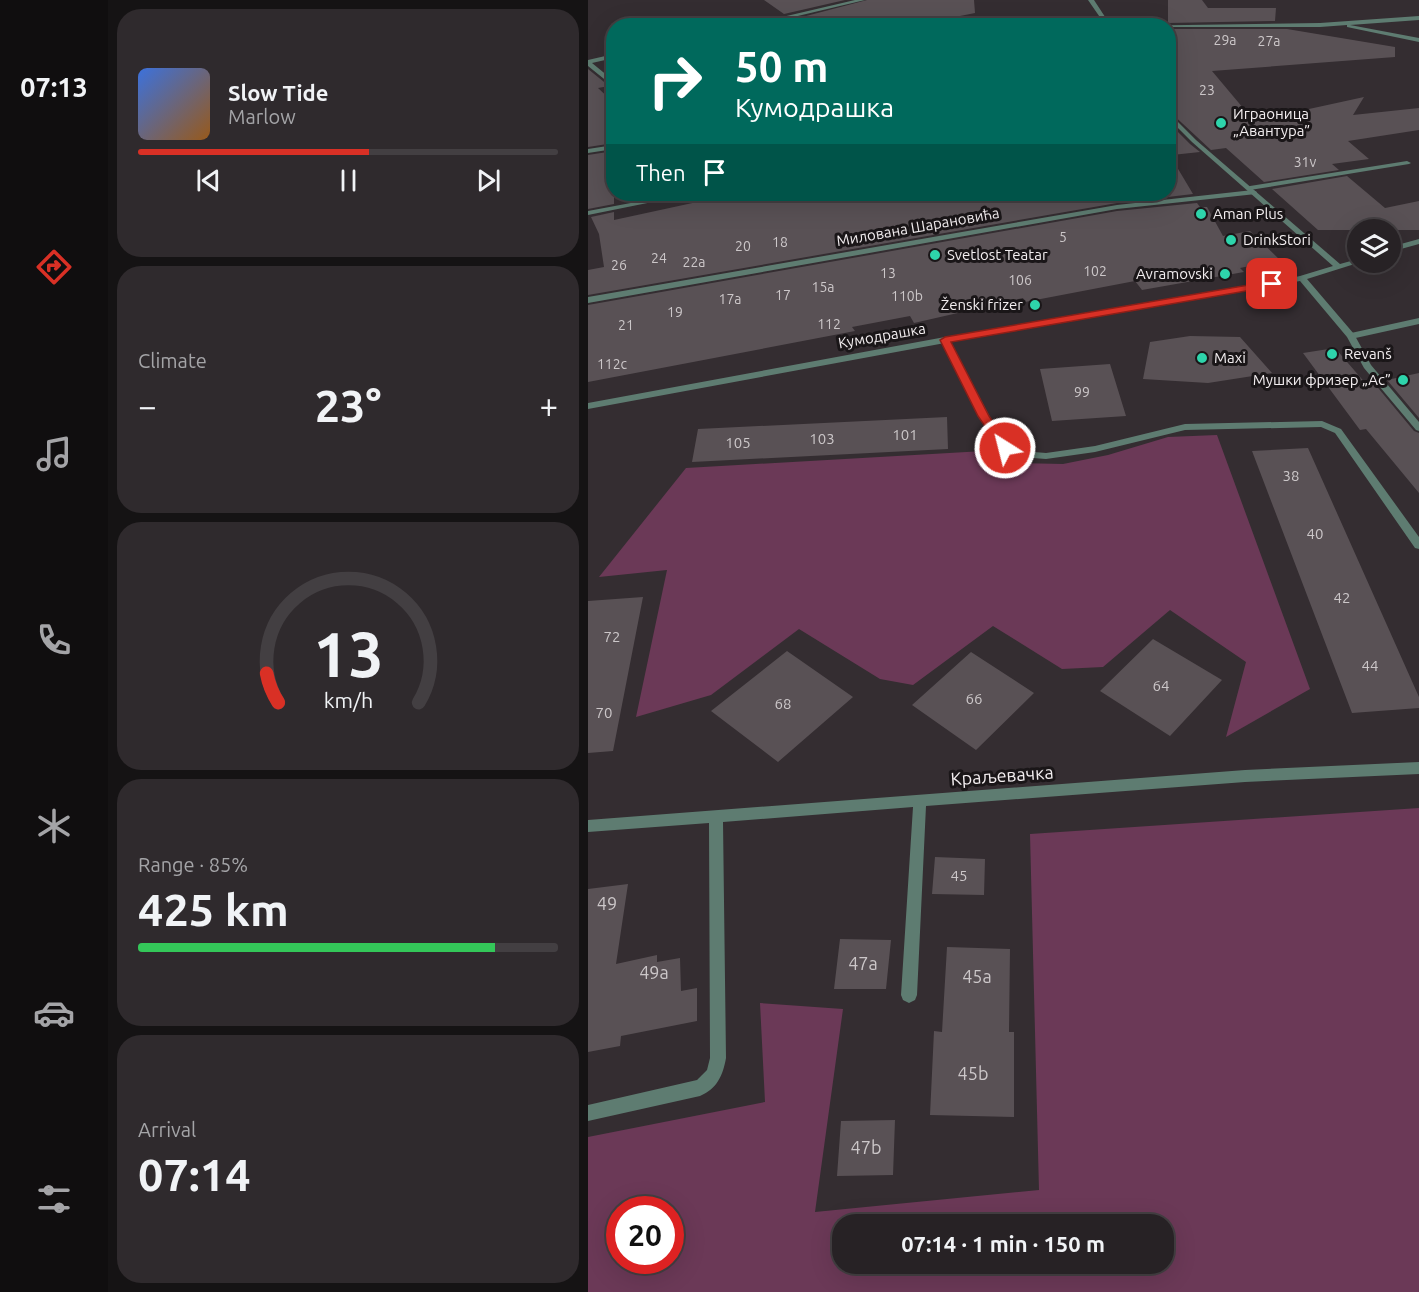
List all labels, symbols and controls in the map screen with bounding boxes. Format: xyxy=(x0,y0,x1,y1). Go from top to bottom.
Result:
house number: 29a xyxy=(1214,32,1237,48)
house number: 27a xyxy=(1258,33,1281,49)
icon: right xyxy=(636,42,714,120)
text: 50 m xyxy=(735,43,829,90)
text: 07:13 xyxy=(20,72,88,102)
text: Slow Tide xyxy=(228,80,328,105)
house number: 23 xyxy=(1199,82,1215,98)
text: Кумодрашка xyxy=(735,92,894,122)
text: Marlow xyxy=(228,105,296,128)
place label: Играоница „Авантура” xyxy=(1233,105,1310,139)
marker: Играоница „Авантура” xyxy=(1214,116,1228,130)
house number: 31v xyxy=(1294,154,1316,170)
icon: arrive xyxy=(698,156,731,189)
text: Then xyxy=(636,160,686,185)
icon: previous xyxy=(192,164,225,197)
icon: pause xyxy=(332,164,365,197)
icon: next xyxy=(472,164,505,197)
street label: Милована Шарановића xyxy=(835,204,1001,249)
place label: Aman Plus xyxy=(1213,205,1283,222)
marker: Aman Plus xyxy=(1194,207,1208,221)
map controls xyxy=(1347,219,1401,273)
button: layers xyxy=(1347,219,1401,273)
house number: 5 xyxy=(1059,229,1067,245)
place label: DrinkStori xyxy=(1243,231,1311,248)
marker: DrinkStori xyxy=(1224,233,1238,247)
house number: 18 xyxy=(772,234,788,250)
house number: 20 xyxy=(735,238,751,254)
icon: directions xyxy=(33,246,75,288)
place label: Svetlost Teatar xyxy=(947,246,1048,263)
marker: Svetlost Teatar xyxy=(928,248,942,262)
house number: 24 xyxy=(651,250,667,266)
house number: 22a xyxy=(683,254,706,270)
house number: 26 xyxy=(611,257,627,273)
pin xyxy=(1246,258,1297,309)
house number: 102 xyxy=(1083,263,1107,279)
house number: 13 xyxy=(880,265,896,281)
place label: Avramovski xyxy=(1136,265,1213,282)
marker: Avramovski xyxy=(1218,267,1232,281)
icon: arrive xyxy=(1255,267,1288,300)
house number: 106 xyxy=(1008,272,1032,288)
house number: 15a xyxy=(812,279,835,295)
house number: 17 xyxy=(775,287,791,303)
house number: 110b xyxy=(891,288,923,304)
house number: 17a xyxy=(719,291,742,307)
place label: Ženski frizer xyxy=(941,296,1023,313)
marker: Ženski frizer xyxy=(1028,298,1042,312)
house number: 19 xyxy=(667,304,683,320)
house number: 112 xyxy=(817,316,841,332)
house number: 21 xyxy=(618,317,634,333)
street label: Кумодрашка xyxy=(837,319,927,352)
place label: Revanš xyxy=(1344,345,1392,362)
marker: Revanš xyxy=(1325,347,1339,361)
text: Climate xyxy=(138,349,207,372)
place label: Maxi xyxy=(1214,349,1246,366)
marker: Maxi xyxy=(1195,351,1209,365)
house number: 112c xyxy=(597,356,628,372)
place label: Мушки фризер „Ас” xyxy=(1253,371,1391,388)
marker: Мушки фризер „Ас” xyxy=(1396,373,1410,387)
text: 23° xyxy=(315,380,381,431)
house number: 99 xyxy=(1074,384,1090,400)
text: − xyxy=(138,387,157,424)
text: + xyxy=(539,387,558,424)
position arrow xyxy=(973,416,1037,480)
house number: 101 xyxy=(892,426,918,443)
house number: 103 xyxy=(809,430,835,447)
icon: music xyxy=(33,433,75,475)
house number: 105 xyxy=(725,434,751,451)
house number: 38 xyxy=(1283,467,1299,484)
house number: 40 xyxy=(1307,525,1323,542)
house number: 42 xyxy=(1334,589,1350,606)
icon: phone xyxy=(33,619,75,661)
text: 13 xyxy=(313,619,383,689)
house number: 72 xyxy=(604,628,620,645)
house number: 44 xyxy=(1362,657,1378,674)
house number: 64 xyxy=(1153,677,1169,694)
text: km/h xyxy=(323,688,373,712)
house number: 66 xyxy=(966,690,982,707)
house number: 68 xyxy=(775,695,791,712)
house number: 70 xyxy=(596,704,612,721)
street label: Краљевачка xyxy=(950,761,1054,789)
icon: climate xyxy=(33,805,75,847)
text: Range · 85% xyxy=(138,853,248,876)
house number: 45 xyxy=(951,867,967,884)
text: 425 km xyxy=(138,884,289,935)
house number: 49 xyxy=(597,893,617,913)
house number: 47a xyxy=(848,953,878,973)
house number: 49a xyxy=(639,962,669,982)
house number: 45a xyxy=(962,966,992,986)
icon: car xyxy=(33,992,75,1034)
house number: 45b xyxy=(958,1063,988,1083)
text: Arrival xyxy=(138,1118,196,1141)
house number: 47b xyxy=(851,1137,881,1157)
text: 07:14 xyxy=(138,1149,251,1200)
icon: filters xyxy=(33,1178,75,1220)
speed limit sign: 20 xyxy=(606,1196,684,1274)
text: 07:14 · 1 min · 150 m xyxy=(901,1231,1105,1256)

